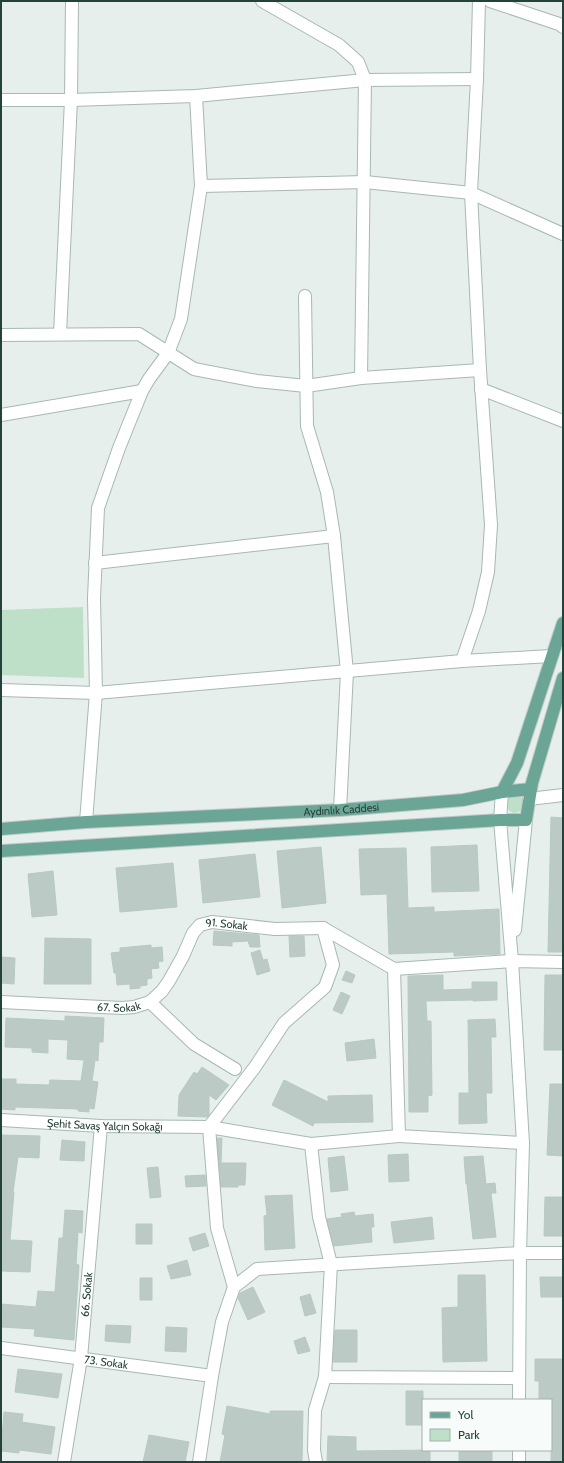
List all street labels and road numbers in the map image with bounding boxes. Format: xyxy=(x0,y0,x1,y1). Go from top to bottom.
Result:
street label: Aydınlık Caddesi xyxy=(303,800,380,819)
street label: 91. Sokak xyxy=(204,915,249,933)
street label: 67. Sokak xyxy=(97,998,142,1015)
street label: Şehit Savaş Yalçın Sokağı xyxy=(47,1116,163,1134)
street label: 66. Sokak xyxy=(78,1272,95,1318)
street label: 73. Sokak xyxy=(83,1352,129,1372)

